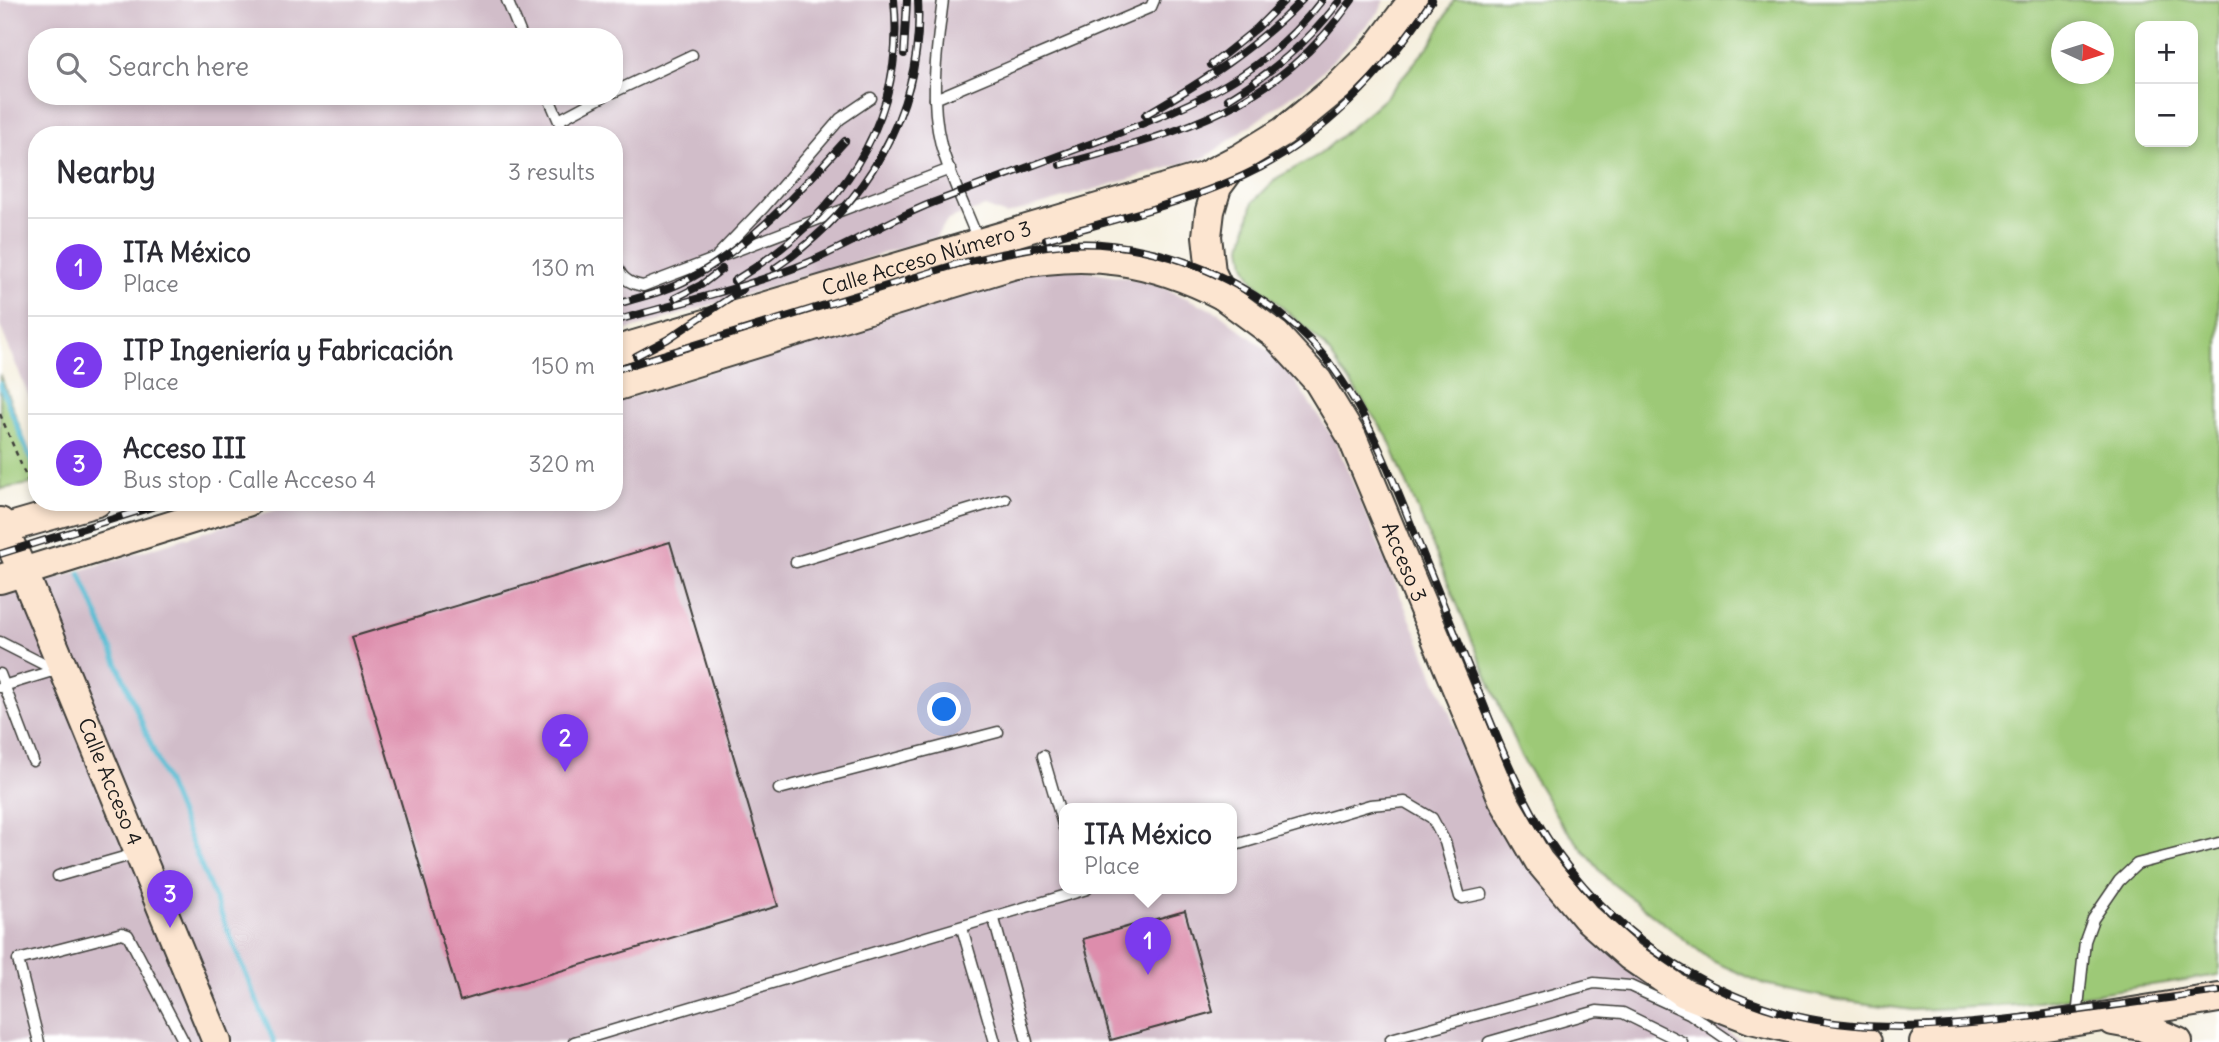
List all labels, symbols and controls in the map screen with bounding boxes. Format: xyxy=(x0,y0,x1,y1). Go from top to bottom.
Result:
north arrow xyxy=(2051,21,2114,84)
map controls xyxy=(2135,21,2198,147)
button: + xyxy=(2135,21,2198,84)
search box xyxy=(28,28,623,105)
icon: search xyxy=(52,48,90,86)
text: Search here xyxy=(108,50,249,83)
button: − xyxy=(2135,84,2198,147)
text: Nearby xyxy=(56,153,156,191)
text: 3 results xyxy=(508,157,595,186)
street label: Calle Acceso Número 3 xyxy=(819,214,1034,302)
text: ITA México xyxy=(123,236,251,269)
text: 1 xyxy=(74,253,84,282)
text: 130 m xyxy=(532,253,595,282)
text: Place xyxy=(123,269,179,298)
text: ITP Ingeniería y Fabricación xyxy=(123,334,453,367)
text: 2 xyxy=(73,351,85,380)
text: 150 m xyxy=(532,351,595,380)
text: Place xyxy=(123,367,179,396)
text: Acceso III xyxy=(123,432,246,465)
text: 3 xyxy=(72,449,86,478)
text: 320 m xyxy=(529,449,595,478)
text: Bus stop · Calle Acceso 4 xyxy=(123,465,376,494)
street label: Acceso 3 xyxy=(1376,518,1433,606)
your location xyxy=(927,692,961,726)
street label: Calle Acceso 4 xyxy=(72,714,149,849)
pin: 2 xyxy=(542,714,588,772)
popup xyxy=(1059,803,1237,894)
text: ITA México xyxy=(1084,818,1212,851)
text: Place xyxy=(1084,851,1140,880)
pin: 3 xyxy=(147,870,193,928)
pin: 1 xyxy=(1125,917,1171,975)

